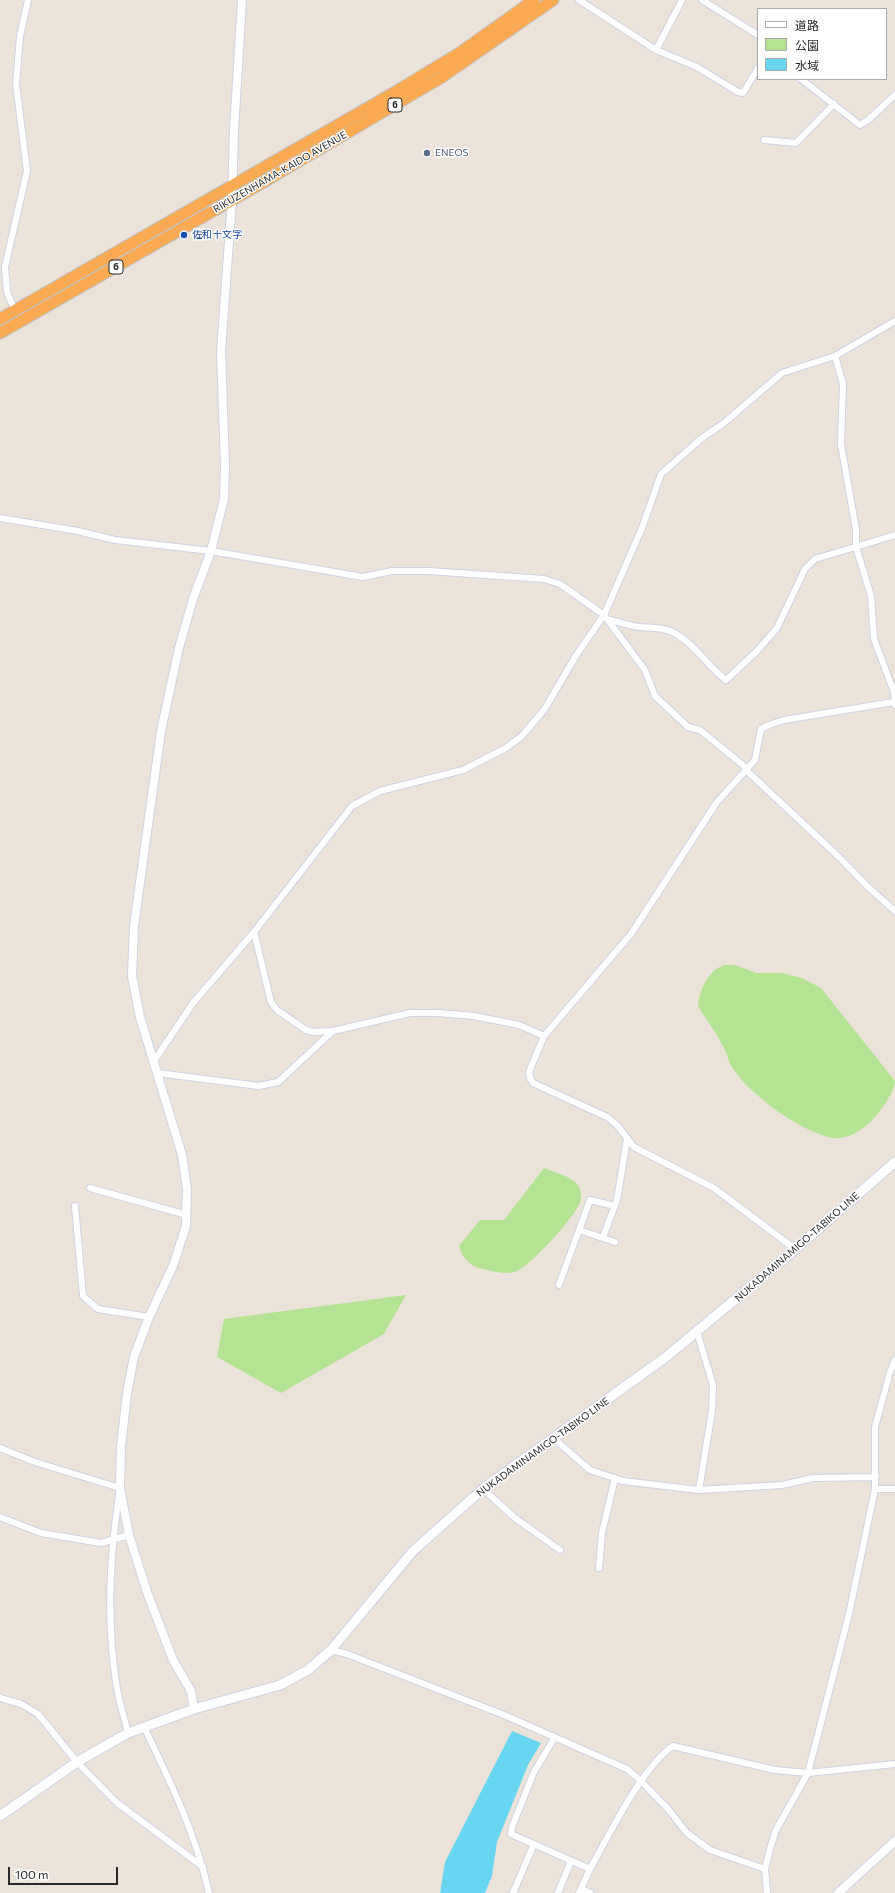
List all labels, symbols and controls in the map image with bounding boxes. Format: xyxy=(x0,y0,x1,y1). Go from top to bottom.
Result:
legend xyxy=(757,8,887,80)
text: 道路 xyxy=(795,18,819,32)
text: 公園 xyxy=(795,38,819,52)
text: 水域 xyxy=(795,58,819,72)
road number: 6 xyxy=(388,98,402,112)
street label: RIKUZENHAMA-KAIDO AVENUE xyxy=(211,129,349,215)
place label: ENEOS xyxy=(435,147,468,159)
marker: ENEOS xyxy=(422,148,432,158)
place label: 佐和十文字 xyxy=(192,229,242,241)
marker: 佐和十文字 xyxy=(179,230,189,240)
road number: 6 xyxy=(109,260,123,274)
street label: NUKADAMINAMIGO-TABIKO LINE xyxy=(732,1190,862,1304)
street label: NUKADAMINAMIGO-TABIKO LINE xyxy=(474,1395,612,1499)
scale bar xyxy=(10,1859,120,1885)
text: 100 m xyxy=(15,1867,49,1881)

